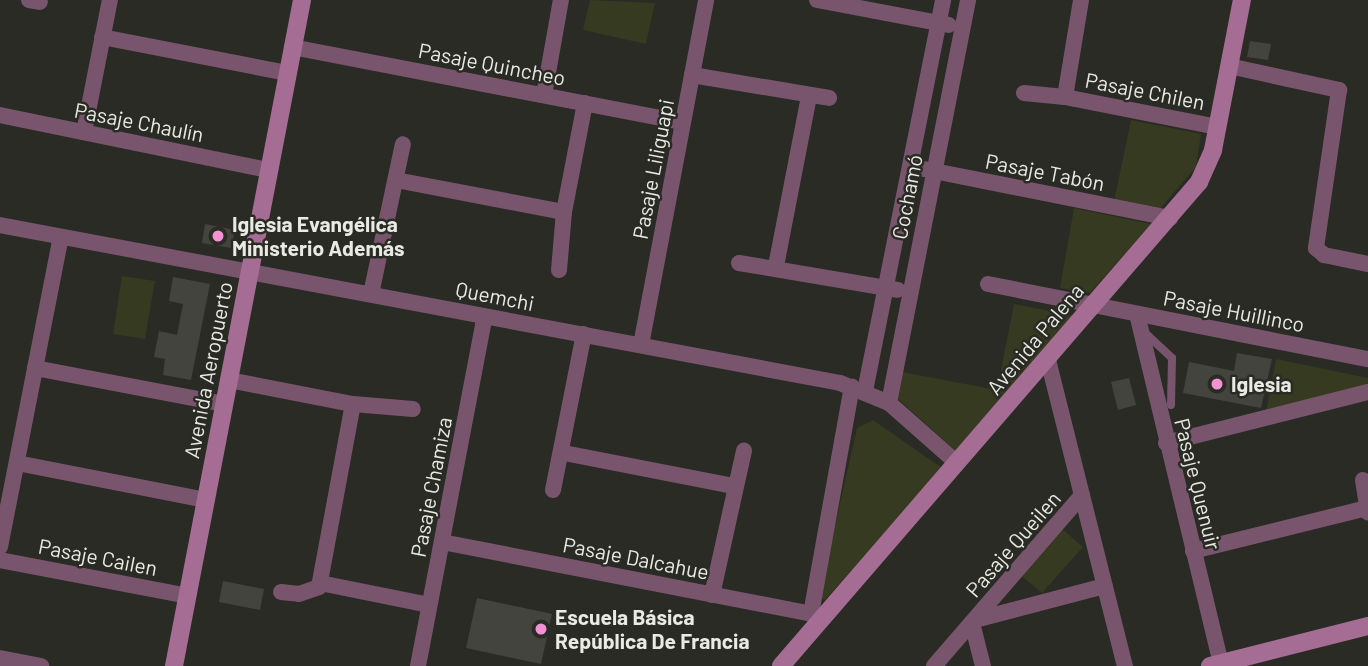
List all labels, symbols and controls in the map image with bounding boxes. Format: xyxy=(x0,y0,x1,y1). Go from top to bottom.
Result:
street label: Pasaje Quincheo xyxy=(416,37,568,91)
street label: Pasaje Chilen xyxy=(1083,67,1207,115)
street label: Pasaje Chaulín xyxy=(72,97,206,147)
street label: Pasaje Liliguapi xyxy=(627,97,679,241)
street label: Pasaje Tabón xyxy=(983,148,1107,196)
street label: Cochamó xyxy=(886,153,928,241)
place label: Iglesia Evangélica Ministerio Además xyxy=(232,211,405,261)
marker: Iglesia Evangélica Ministerio Además xyxy=(210,228,226,244)
street label: Quemchi xyxy=(454,276,536,316)
street label: Avenida Palena xyxy=(981,278,1089,400)
street label: Avenida Aeropuerto xyxy=(179,280,237,460)
street label: Pasaje Huillinco xyxy=(1161,285,1307,337)
place label: Iglesia xyxy=(1231,371,1292,397)
marker: Iglesia xyxy=(1209,376,1225,392)
street label: Pasaje Chamiza xyxy=(405,415,457,559)
street label: Pasaje Quenuir xyxy=(1169,416,1227,552)
street label: Pasaje Queilen xyxy=(960,486,1066,602)
street label: Pasaje Dalcahue xyxy=(561,531,711,585)
street label: Pasaje Cailen xyxy=(36,533,160,581)
place label: Escuela Básica República De Francia xyxy=(555,604,750,654)
marker: Escuela Básica República De Francia xyxy=(533,621,549,637)

